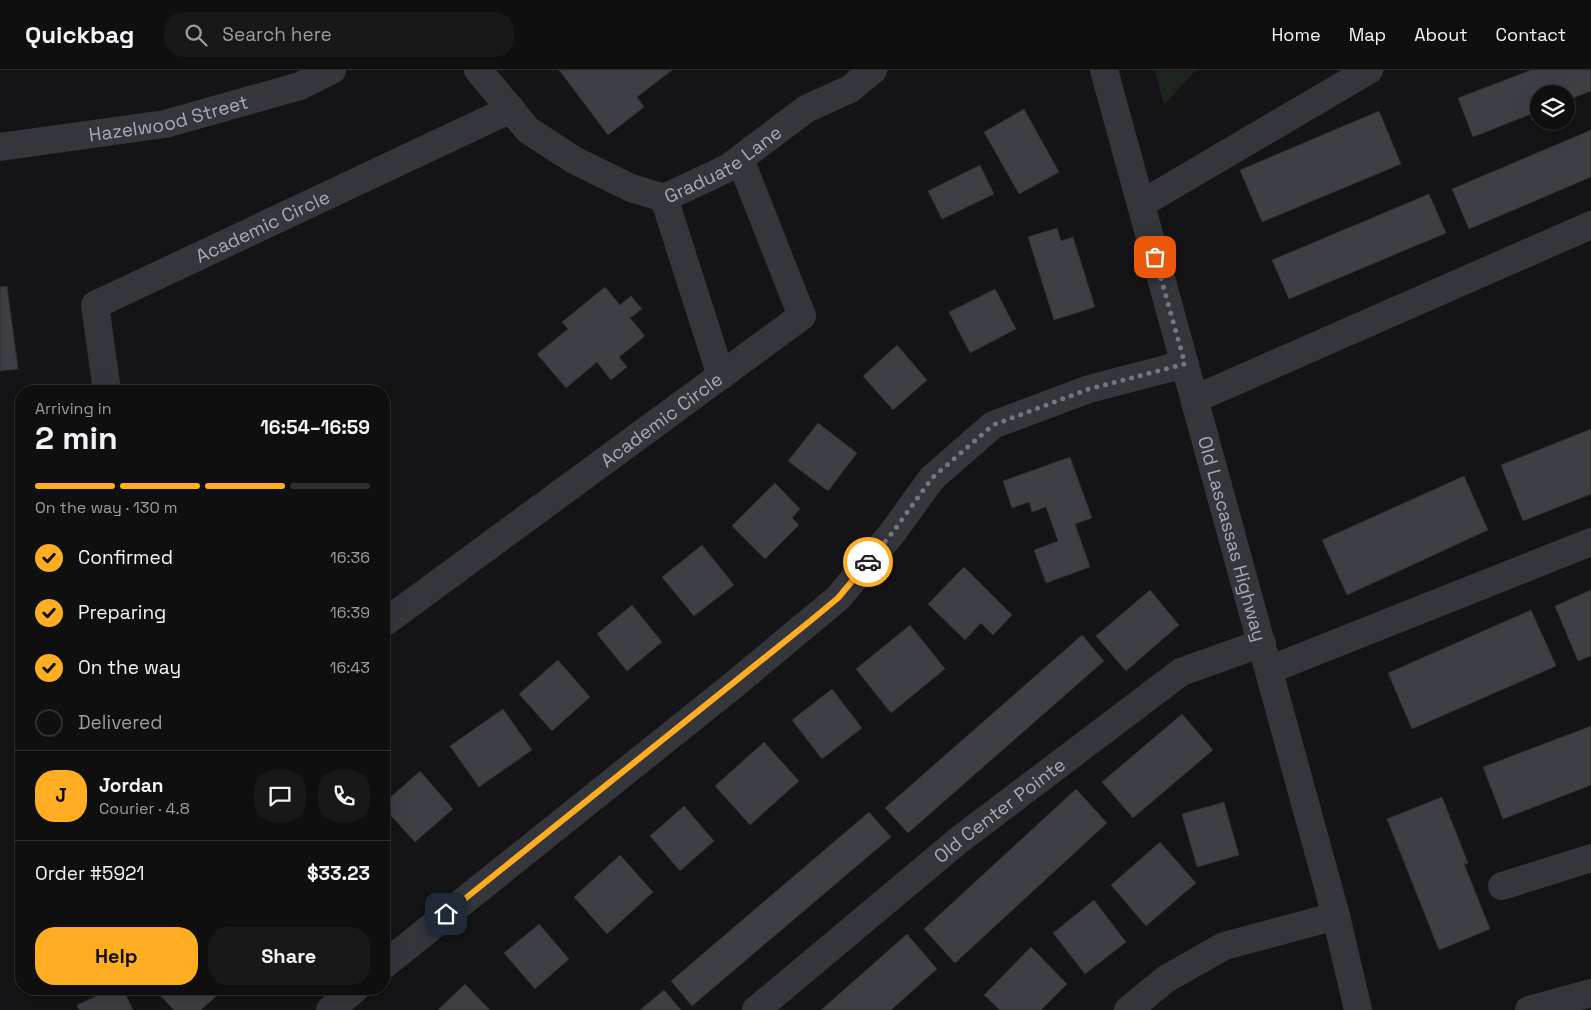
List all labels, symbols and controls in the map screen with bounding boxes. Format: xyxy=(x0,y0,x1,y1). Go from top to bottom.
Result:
search box xyxy=(164,12,514,57)
text: Quickbag xyxy=(25,19,134,50)
icon: search xyxy=(182,21,210,49)
text: Search here xyxy=(222,22,332,47)
text: Home xyxy=(1272,23,1321,46)
text: Map xyxy=(1349,23,1386,46)
text: About xyxy=(1414,23,1468,46)
text: Contact xyxy=(1496,23,1566,46)
map controls xyxy=(1530,85,1575,130)
button: layers xyxy=(1530,85,1575,130)
street label: Hazelwood Street xyxy=(87,89,251,147)
street label: Graduate Lane xyxy=(660,120,786,209)
street label: Academic Circle xyxy=(191,184,334,268)
pin xyxy=(1134,236,1176,278)
icon: bag xyxy=(1141,243,1169,271)
street label: Academic Circle xyxy=(595,366,727,473)
text: Arriving in xyxy=(35,398,112,419)
text: 16:54–16:59 xyxy=(260,415,370,440)
text: 2 min xyxy=(35,418,118,458)
street label: Old Lascassas Highway xyxy=(1192,433,1273,644)
text: On the way · 130 m xyxy=(35,497,178,518)
courier xyxy=(843,537,893,587)
icon: check xyxy=(35,544,63,572)
text: Confirmed xyxy=(78,545,173,570)
text: 16:36 xyxy=(330,547,370,568)
icon: car xyxy=(854,548,882,576)
icon: check xyxy=(35,599,63,627)
text: Preparing xyxy=(78,600,166,625)
text: 16:39 xyxy=(330,602,370,623)
icon: check xyxy=(35,654,63,682)
text: On the way xyxy=(78,655,181,680)
text: 16:43 xyxy=(330,657,370,678)
text: Delivered xyxy=(78,710,163,735)
street label: Old Center Pointe xyxy=(928,752,1070,869)
button: chat xyxy=(254,770,306,822)
button: phone xyxy=(318,770,370,822)
text: Jordan xyxy=(99,773,164,798)
text: J xyxy=(55,783,67,808)
text: Courier · 4.8 xyxy=(99,798,190,819)
text: Order #5921 xyxy=(35,861,144,886)
text: $33.23 xyxy=(307,861,370,886)
pin xyxy=(425,893,467,935)
icon: home xyxy=(432,900,460,928)
button: Help xyxy=(35,927,198,985)
button: Share xyxy=(208,927,370,985)

